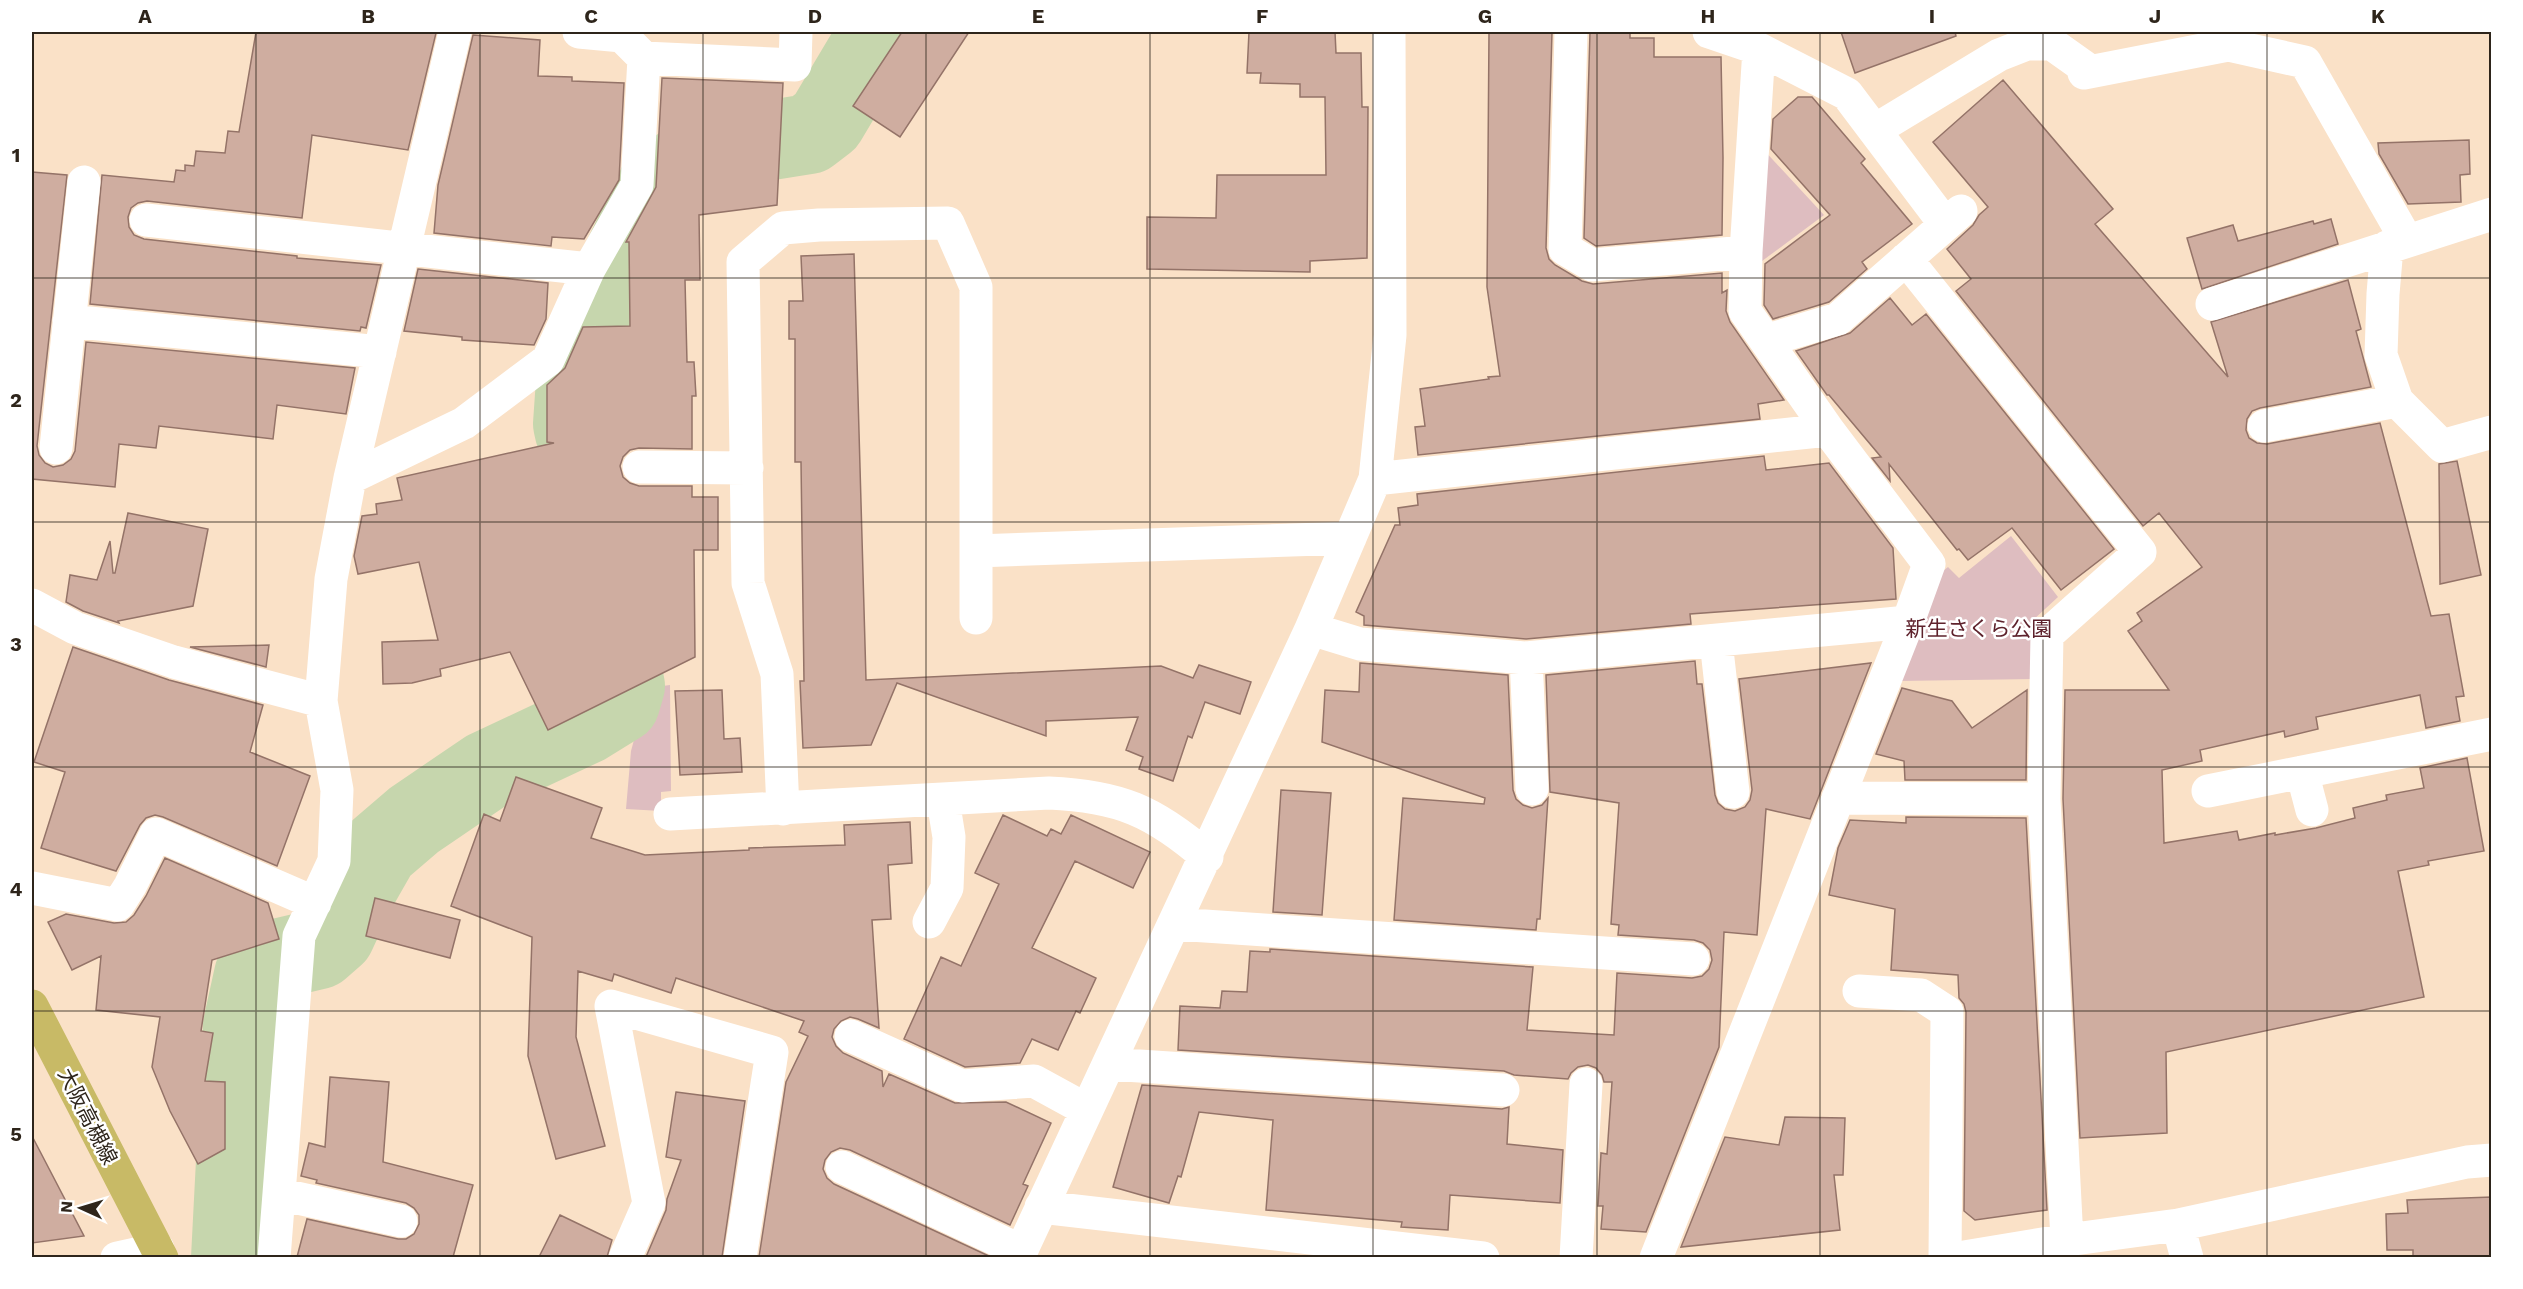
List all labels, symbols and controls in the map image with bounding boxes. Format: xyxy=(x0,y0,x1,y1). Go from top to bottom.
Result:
text: A xyxy=(138,4,152,28)
text: B xyxy=(361,4,375,28)
text: C xyxy=(584,4,598,28)
text: D xyxy=(808,4,822,28)
text: E xyxy=(1032,4,1044,28)
text: F xyxy=(1256,4,1268,28)
text: G xyxy=(1478,4,1492,28)
text: H xyxy=(1701,4,1715,28)
text: I xyxy=(1929,4,1935,28)
text: J xyxy=(2149,4,2161,28)
text: K xyxy=(2371,4,2385,28)
text: 1 xyxy=(12,143,20,167)
text: 2 xyxy=(10,388,22,412)
park label: 新生さくら公園 xyxy=(1906,616,2053,641)
text: 3 xyxy=(10,632,22,656)
text: 4 xyxy=(10,877,23,901)
street label: 大阪高槻線 xyxy=(53,1064,123,1168)
text: 5 xyxy=(10,1122,22,1146)
north arrow xyxy=(51,1178,111,1238)
text: N xyxy=(57,1200,76,1214)

